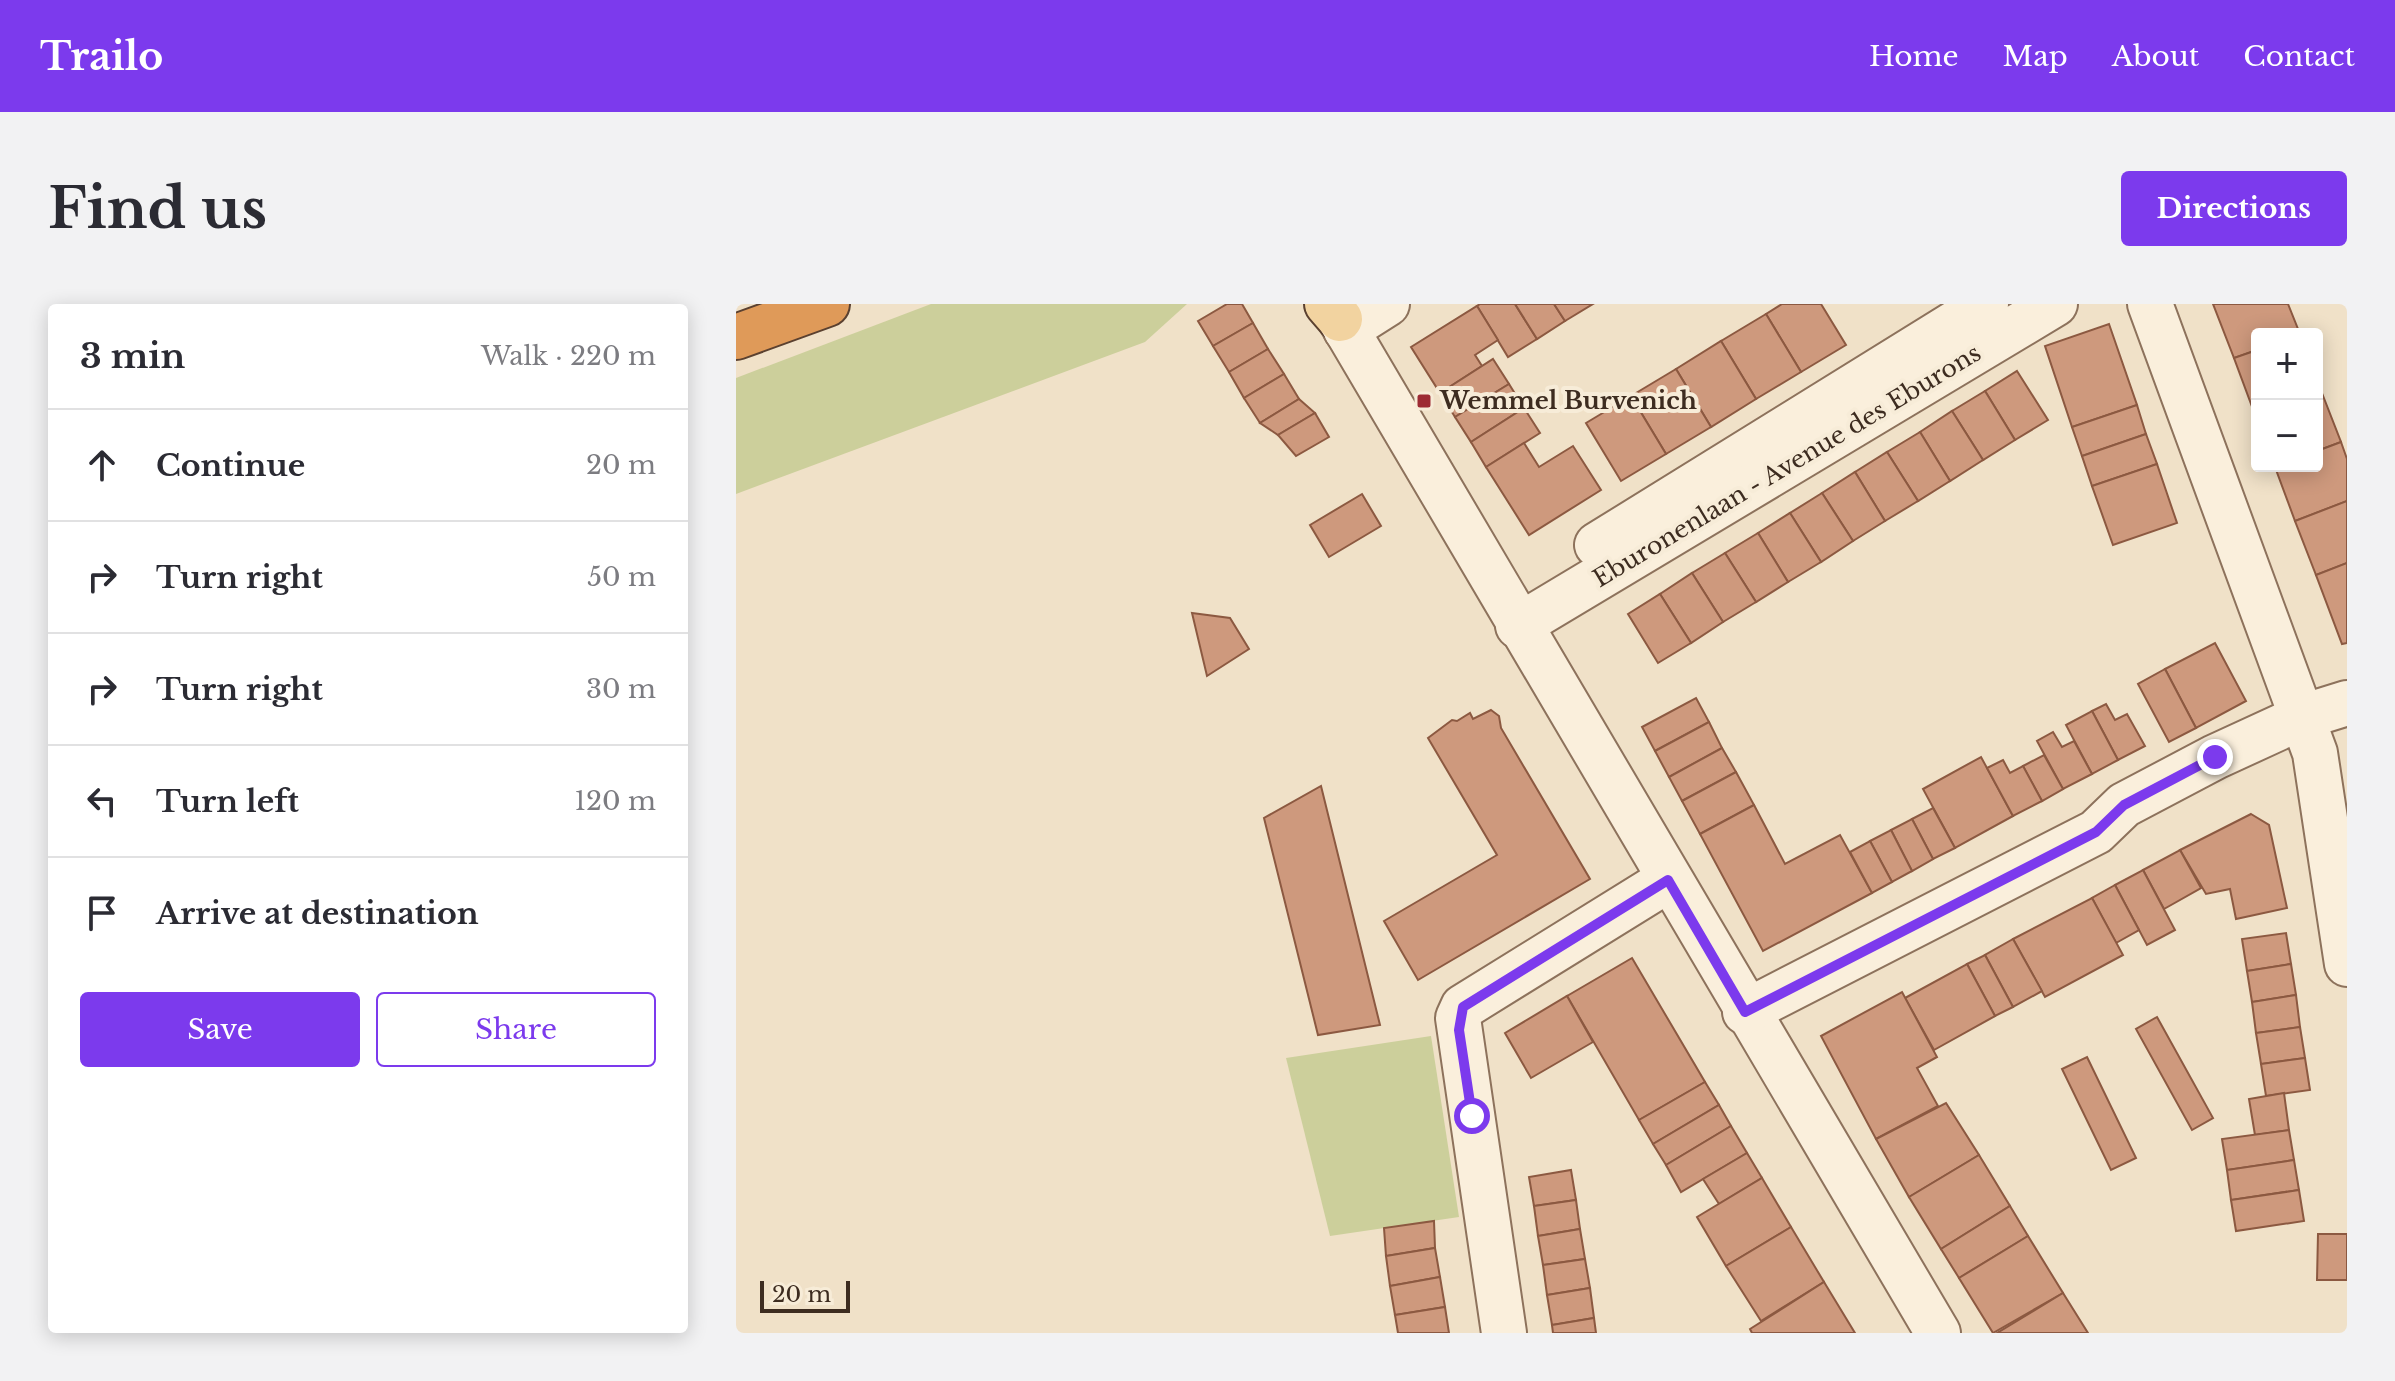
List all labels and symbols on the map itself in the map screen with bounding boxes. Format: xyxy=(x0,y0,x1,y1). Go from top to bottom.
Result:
street label: Eburonenlaan - Avenue des Eburons xyxy=(1588,338,1986,593)
place label: Wemmel Burvenich xyxy=(1439,386,1697,415)
marker: Wemmel Burvenich xyxy=(1415,392,1433,410)
route end xyxy=(2197,739,2233,775)
route start xyxy=(1454,1098,1490,1134)
scale bar xyxy=(760,1277,850,1313)

